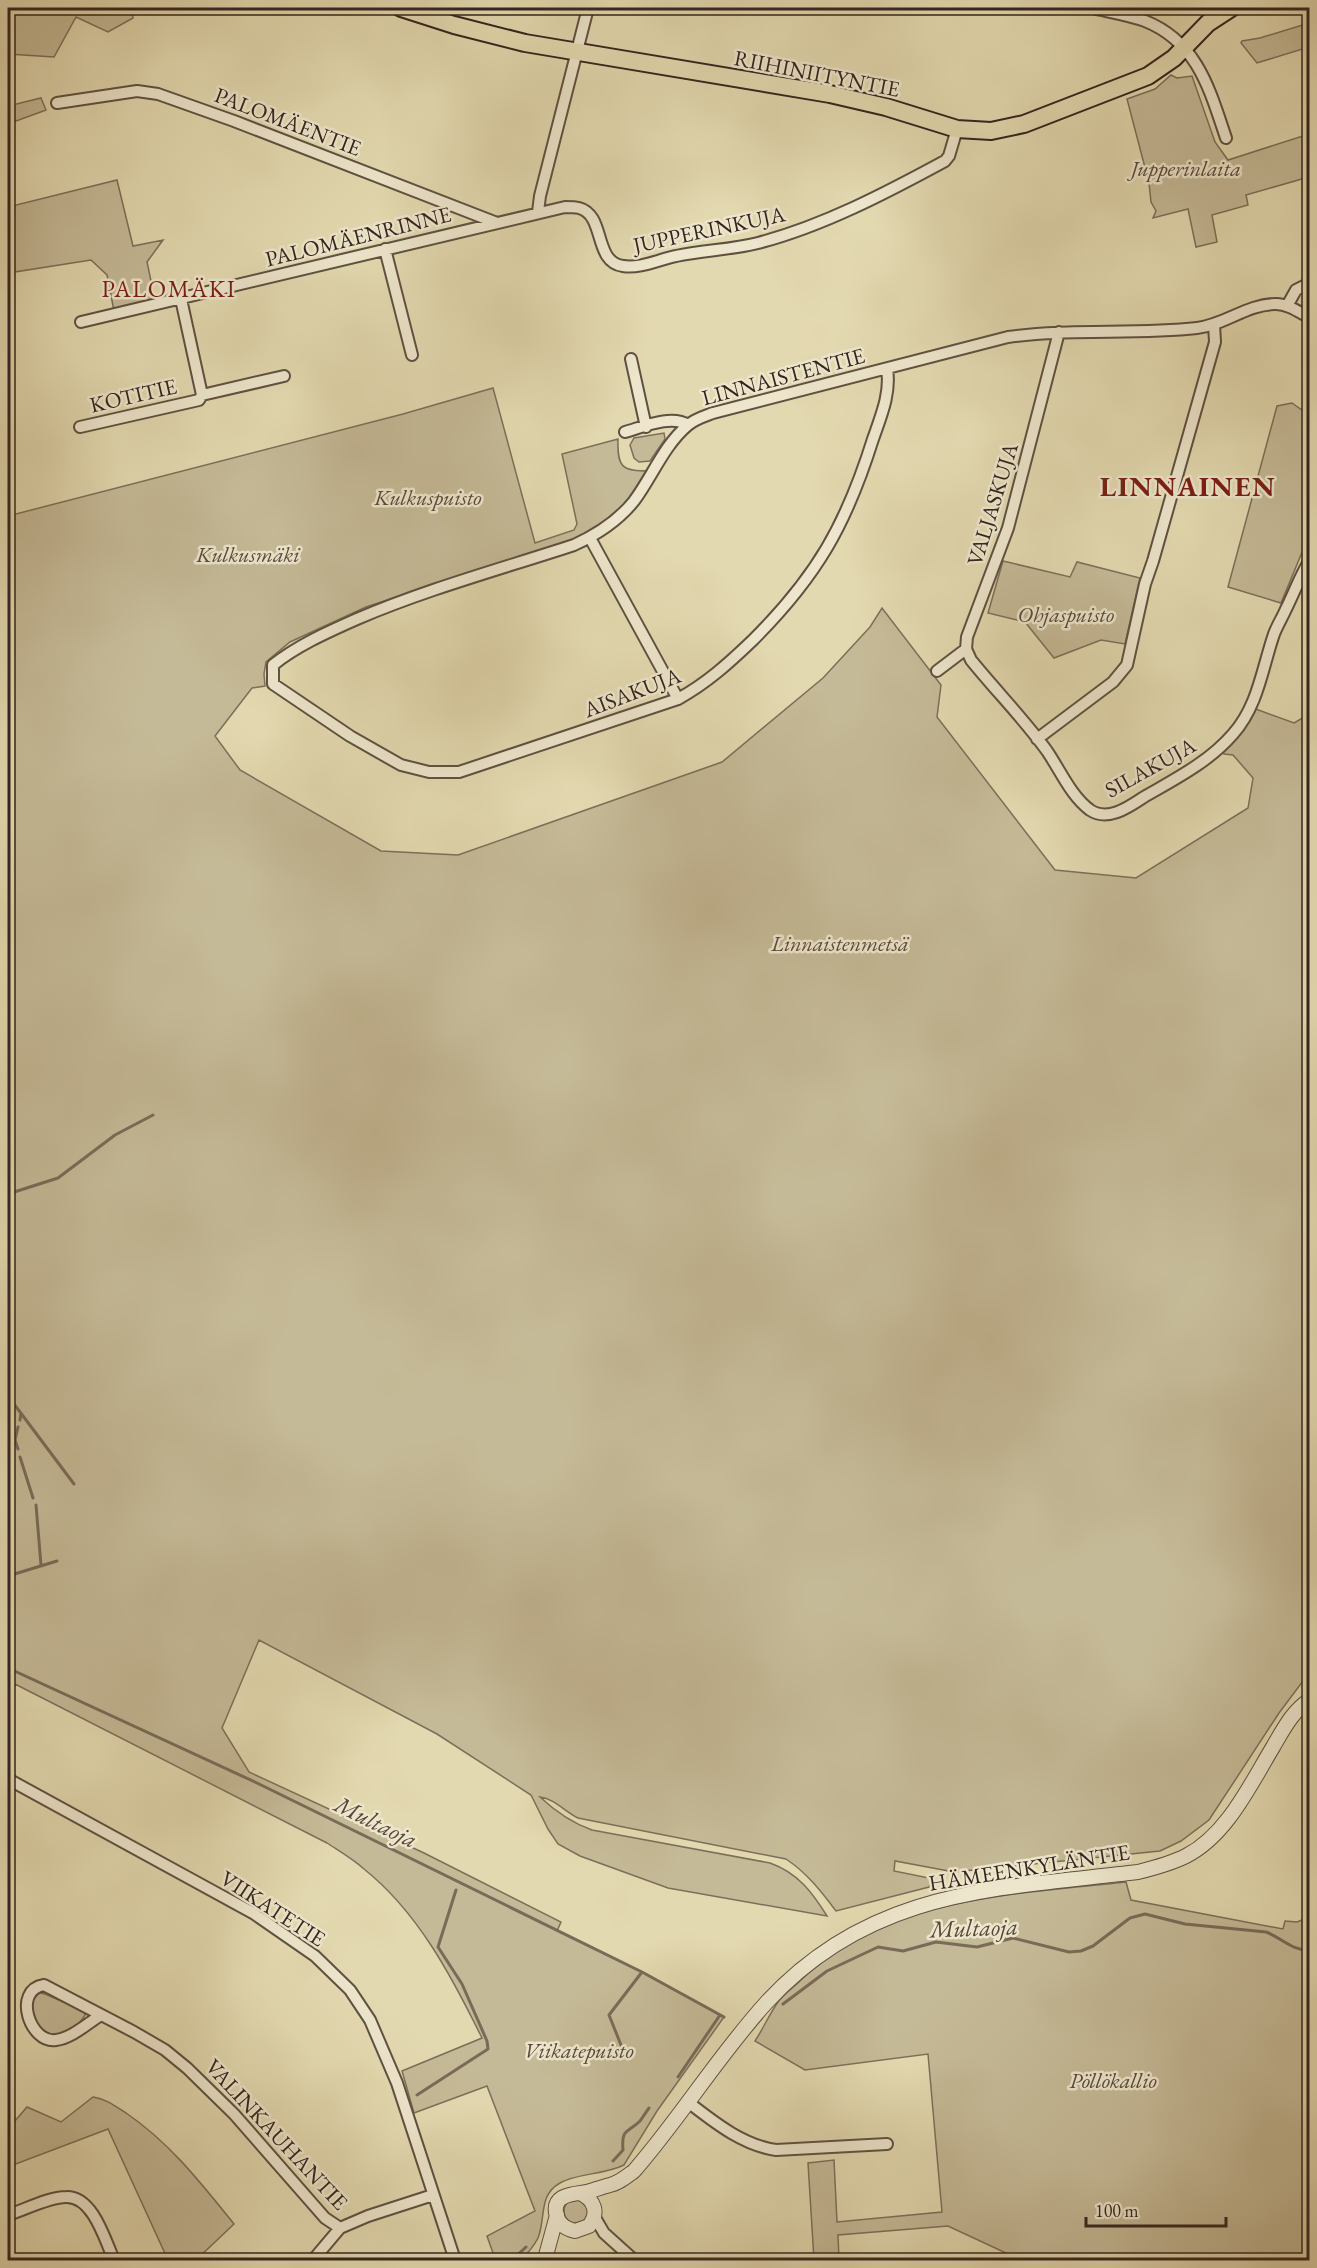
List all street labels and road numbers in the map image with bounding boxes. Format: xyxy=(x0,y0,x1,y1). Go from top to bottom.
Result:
street label: RIIHINIITYNTIE xyxy=(732,43,902,104)
street label: PALOMÄENTIE xyxy=(210,80,365,163)
street label: PALOMÄENRINNE xyxy=(262,199,454,274)
street label: JUPPERINKUJA xyxy=(628,199,789,260)
street label: LINNAISTENTIE xyxy=(699,341,868,412)
street label: KOTITIE xyxy=(87,371,179,420)
street label: VALJASKUJA xyxy=(960,439,1025,569)
street label: AISAKUJA xyxy=(578,660,686,725)
street label: SILAKUJA xyxy=(1100,730,1202,804)
street label: HÄMEENKYLÄNTIE xyxy=(927,1837,1132,1898)
street label: VIIKATETIE xyxy=(215,1864,331,1953)
street label: VALINKAUHANTIE xyxy=(199,2053,354,2216)

